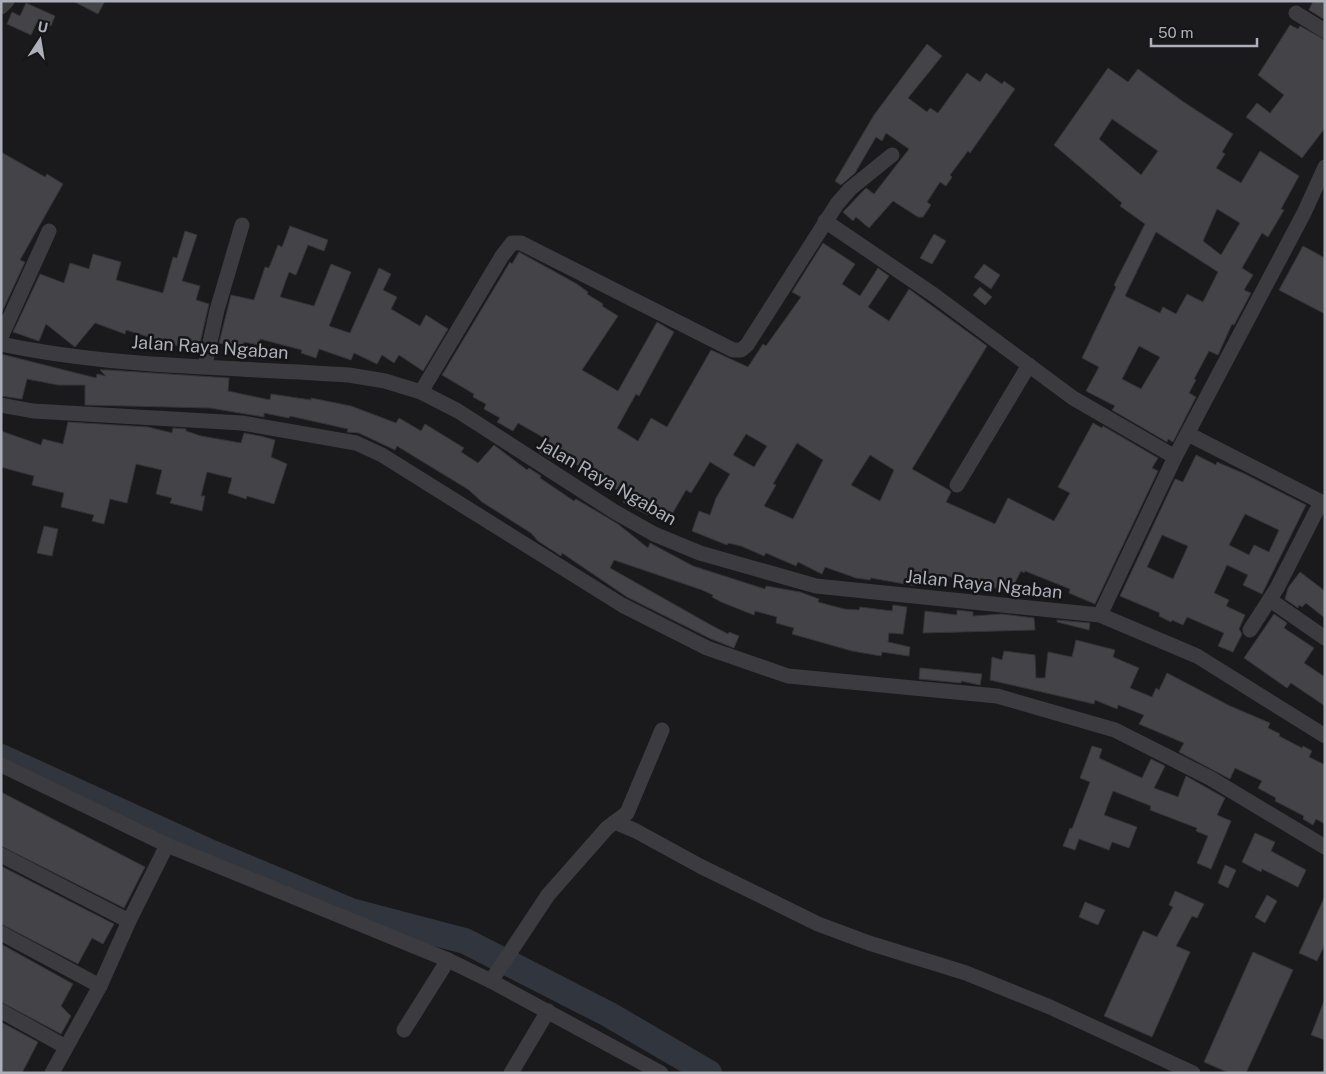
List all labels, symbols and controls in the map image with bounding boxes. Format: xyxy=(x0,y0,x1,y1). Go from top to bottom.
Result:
north arrow xyxy=(15,15,65,65)
scale bar xyxy=(1151,15,1257,47)
text: U xyxy=(36,18,49,36)
text: 50 m xyxy=(1158,24,1193,41)
street label: Jalan Raya Ngaban xyxy=(131,331,289,363)
street label: Jalan Raya Ngaban xyxy=(533,432,681,530)
street label: Jalan Raya Ngaban xyxy=(904,565,1064,603)

